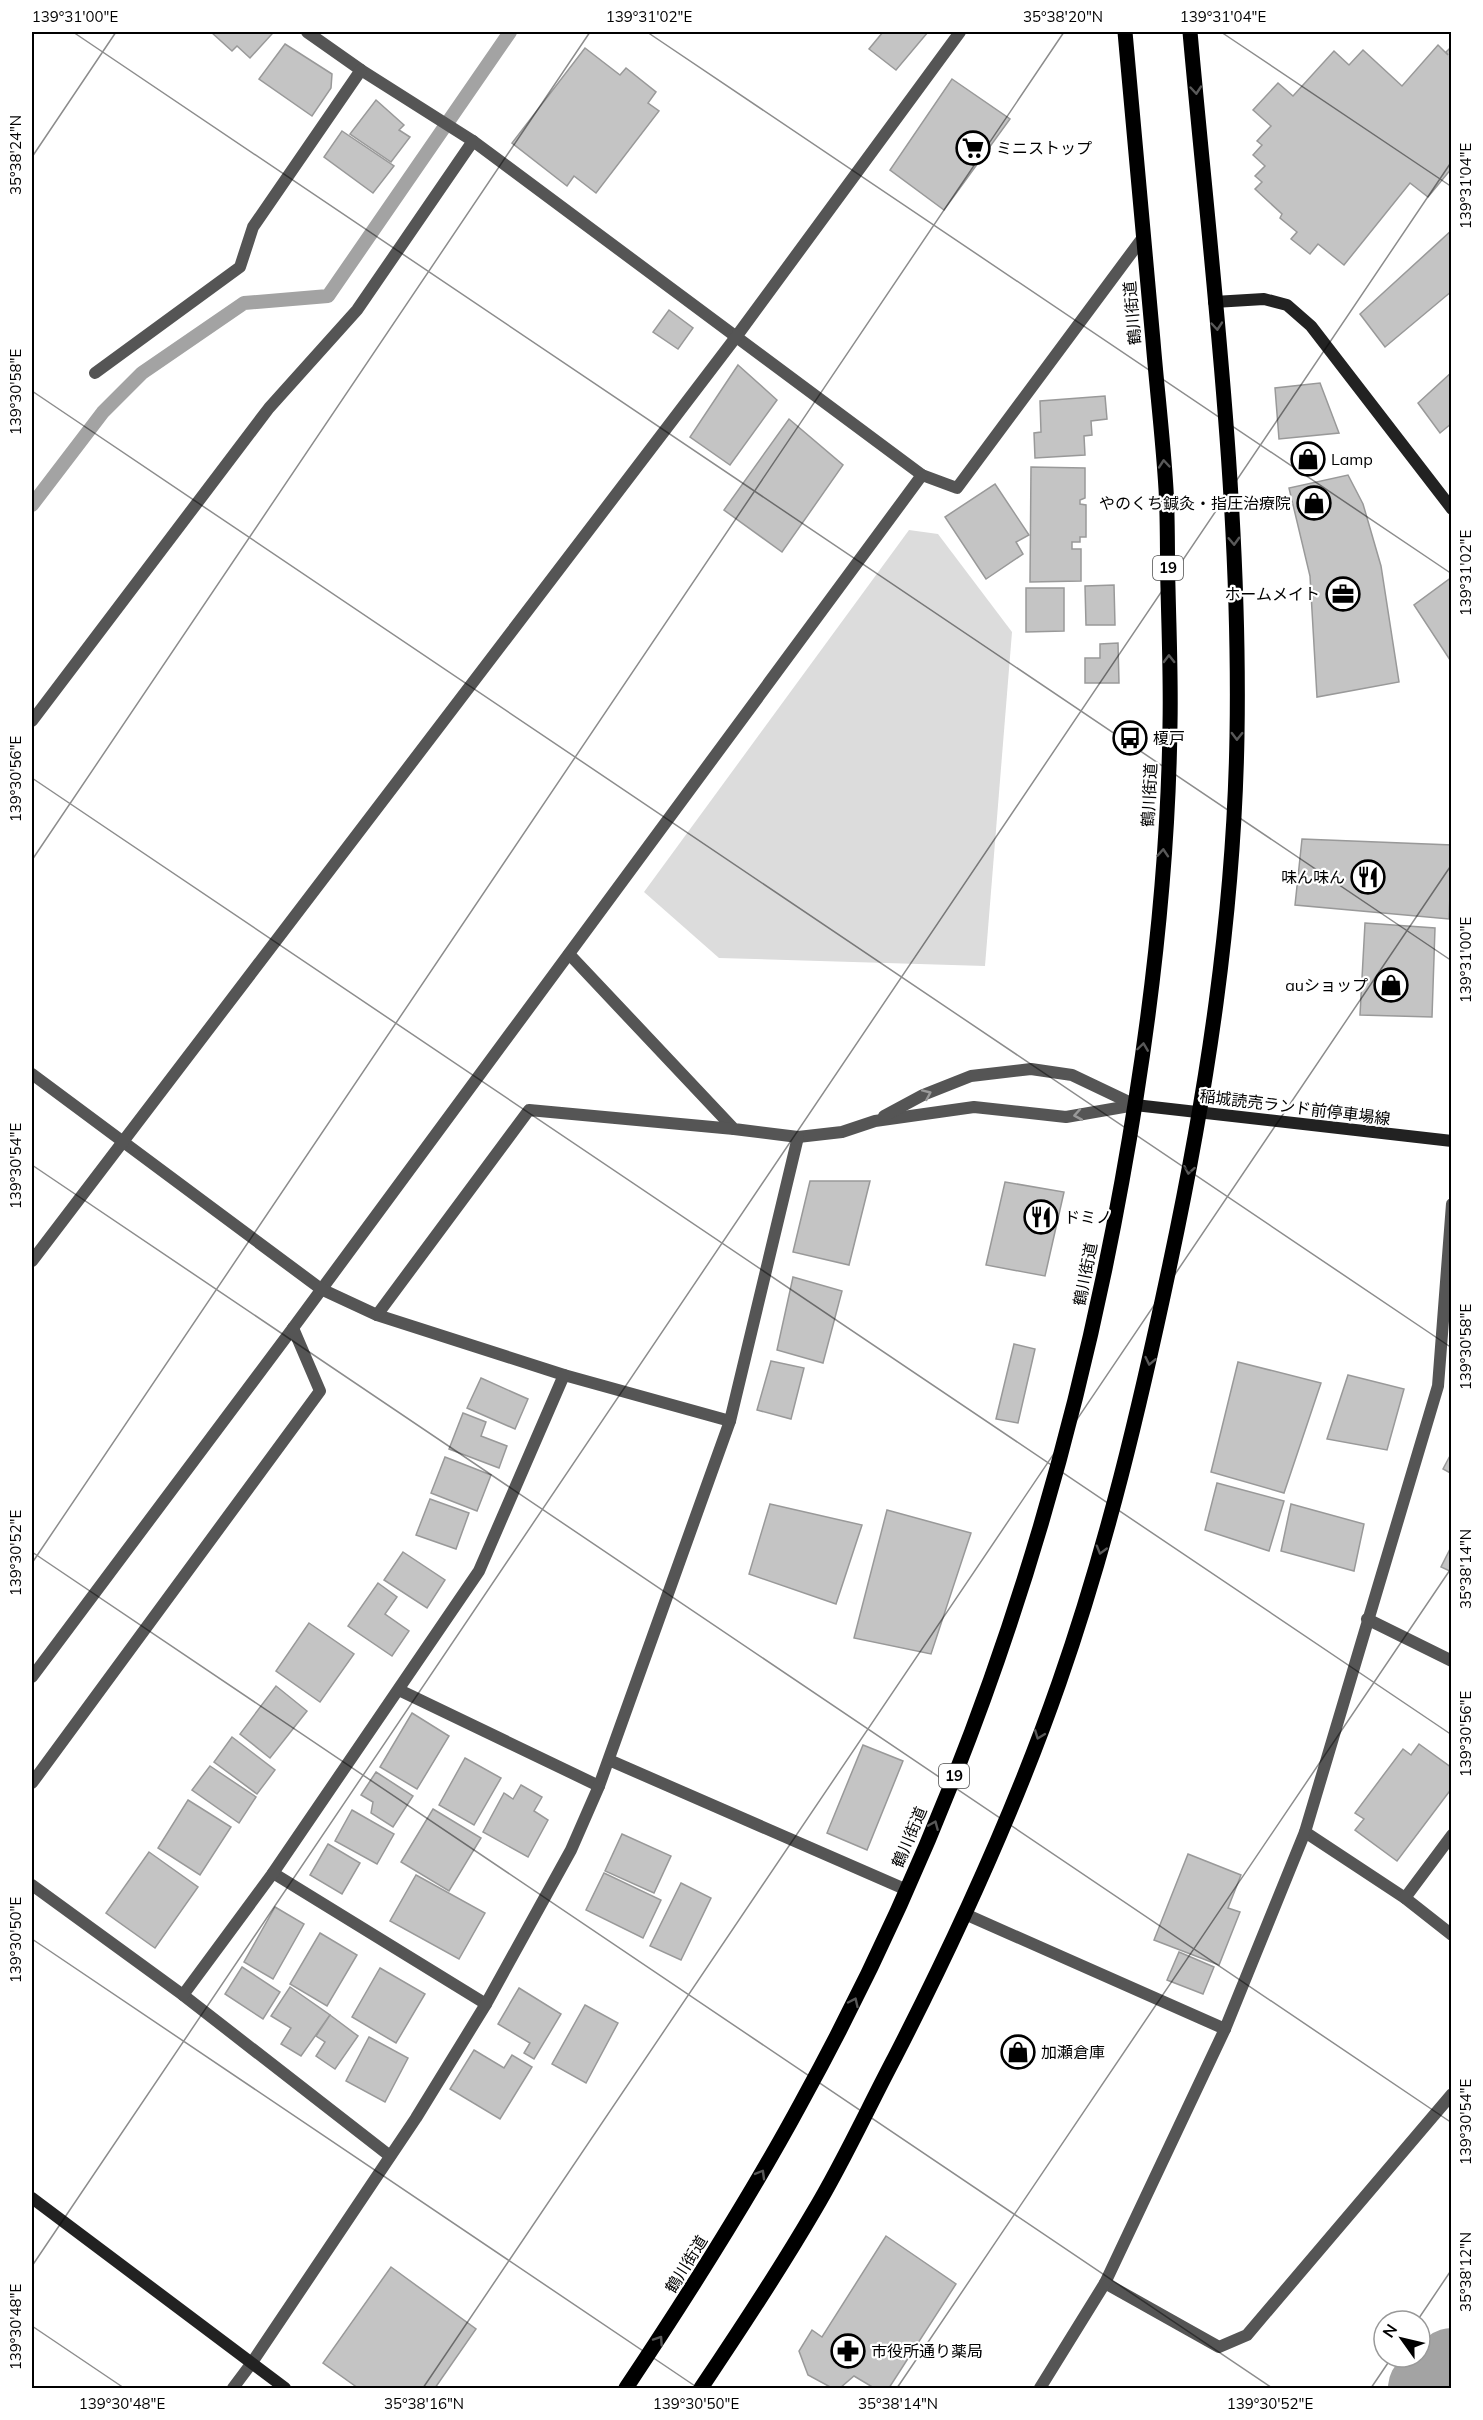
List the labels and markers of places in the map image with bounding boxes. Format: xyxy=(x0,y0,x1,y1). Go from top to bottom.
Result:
supermarket icon: ミニストップ xyxy=(955,130,991,166)
place label: ミニストップ xyxy=(996,138,1092,158)
shop icon: Lamp xyxy=(1290,441,1326,477)
place label: Lamp xyxy=(1331,449,1373,469)
shop icon: やのくち鍼灸・指圧治療院 xyxy=(1296,485,1332,521)
place label: やのくち鍼灸・指圧治療院 xyxy=(1099,493,1291,513)
office icon: ホームメイト xyxy=(1325,576,1361,612)
place label: ホームメイト xyxy=(1224,584,1320,604)
bus stop icon: 榎戸 xyxy=(1112,720,1148,756)
place label: 榎戸 xyxy=(1153,728,1185,748)
restaurant icon: 味ん味ん xyxy=(1350,859,1386,895)
place label: 味ん味ん xyxy=(1281,867,1345,887)
shop icon: auショップ xyxy=(1373,967,1409,1003)
place label: auショップ xyxy=(1285,975,1368,995)
restaurant icon: ドミノ xyxy=(1023,1199,1059,1235)
place label: ドミノ xyxy=(1064,1207,1112,1227)
shop icon: 加瀬倉庫 xyxy=(1000,2034,1036,2070)
place label: 加瀬倉庫 xyxy=(1041,2042,1105,2062)
pharmacy icon: 市役所通り薬局 xyxy=(830,2333,866,2369)
place label: 市役所通り薬局 xyxy=(871,2341,983,2361)

